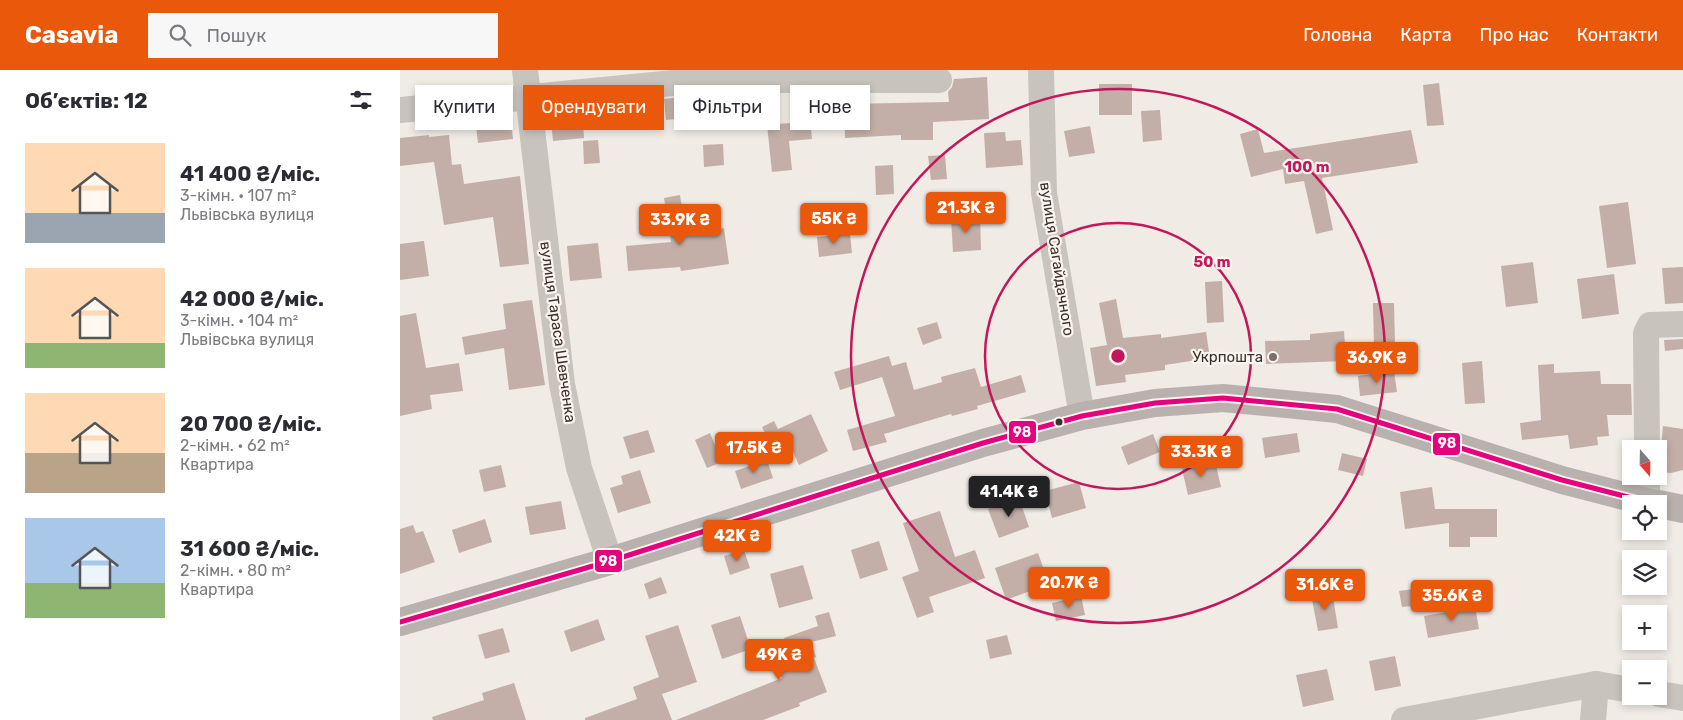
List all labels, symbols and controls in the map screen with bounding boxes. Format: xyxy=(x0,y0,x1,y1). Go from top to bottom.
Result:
search box xyxy=(148,13,498,58)
text: Casavia xyxy=(25,21,118,49)
icon: search xyxy=(166,21,194,49)
text: Пошук xyxy=(206,24,266,47)
text: Головна xyxy=(1303,24,1372,46)
text: Карта xyxy=(1400,24,1452,46)
text: Про нас xyxy=(1480,24,1549,46)
text: Контакти xyxy=(1577,24,1658,46)
chip: Купити xyxy=(415,85,513,130)
chip: Орендувати xyxy=(523,85,664,130)
chip: Фільтри xyxy=(674,85,780,130)
chip: Нове xyxy=(790,85,870,130)
icon: filters xyxy=(347,86,375,114)
text: Об’єктів: 12 xyxy=(25,88,148,113)
text: 100 m xyxy=(1285,158,1329,176)
text: 41 400 ₴/міс. xyxy=(180,161,320,186)
icon: home xyxy=(65,163,125,223)
street label: вулиця Сагайдачного xyxy=(1036,181,1078,337)
text: 3-кімн. · 107 m² xyxy=(180,186,296,205)
pin: 21.3K ₴ xyxy=(920,191,1012,234)
text: 21.3K ₴ xyxy=(937,198,995,217)
pin: 55K ₴ xyxy=(799,202,869,245)
pin: 33.9K ₴ xyxy=(634,204,726,246)
text: Львівська вулиця xyxy=(180,205,314,224)
text: 55K ₴ xyxy=(811,209,857,228)
text: 33.9K ₴ xyxy=(650,210,710,229)
street label: вулиця Тараса Шевченка xyxy=(536,240,580,424)
text: 50 m xyxy=(1194,253,1230,271)
text: 42 000 ₴/міс. xyxy=(180,286,324,311)
icon: home xyxy=(65,288,125,348)
text: 3-кімн. · 104 m² xyxy=(180,311,298,330)
text: Львівська вулиця xyxy=(180,330,314,349)
pin: 36.9K ₴ xyxy=(1331,342,1423,384)
centre of rings xyxy=(1109,347,1127,365)
place label: Укрпошта xyxy=(1193,348,1263,366)
text: 36.9K ₴ xyxy=(1347,348,1407,367)
marker: Укрпошта xyxy=(1267,351,1279,363)
text: 20 700 ₴/міс. xyxy=(180,411,322,436)
icon: home xyxy=(65,413,125,473)
unlabelled marker xyxy=(1054,417,1064,427)
line badge: 98 xyxy=(1008,420,1037,444)
text: 98 xyxy=(1013,424,1031,441)
pin: 17.5K ₴ xyxy=(708,432,800,474)
line badge: 98 xyxy=(1432,432,1461,456)
text: 98 xyxy=(1438,435,1456,452)
text: 2-кімн. · 62 m² xyxy=(180,436,290,455)
pin: 33.3K ₴ xyxy=(1155,436,1247,478)
text: 17.5K ₴ xyxy=(726,438,782,457)
north arrow xyxy=(1622,440,1668,485)
map controls xyxy=(1622,440,1667,705)
text: 33.3K ₴ xyxy=(1171,442,1231,461)
text: Квартира xyxy=(180,455,254,474)
pin: 41.4K ₴ xyxy=(963,476,1055,518)
text: 41.4K ₴ xyxy=(980,482,1038,501)
button: locate xyxy=(1622,495,1667,540)
pin: 42K ₴ xyxy=(702,520,772,562)
text: 42K ₴ xyxy=(714,526,760,545)
text: 31 600 ₴/міс. xyxy=(180,536,319,561)
icon: home xyxy=(65,538,125,598)
line badge: 98 xyxy=(594,549,623,573)
button: layers xyxy=(1622,550,1667,595)
text: 98 xyxy=(599,553,617,570)
text: 2-кімн. · 80 m² xyxy=(180,561,291,580)
pin: 20.7K ₴ xyxy=(1023,566,1115,609)
pin: 31.6K ₴ xyxy=(1279,568,1371,611)
text: 20.7K ₴ xyxy=(1039,573,1099,592)
text: 31.6K ₴ xyxy=(1296,575,1354,594)
text: Квартира xyxy=(180,580,254,599)
pin: 35.6K ₴ xyxy=(1406,580,1498,622)
text: 35.6K ₴ xyxy=(1422,586,1482,605)
button: + xyxy=(1622,605,1667,650)
pin: 49K ₴ xyxy=(744,638,814,681)
text: 49K ₴ xyxy=(756,645,802,664)
button: − xyxy=(1622,660,1667,705)

